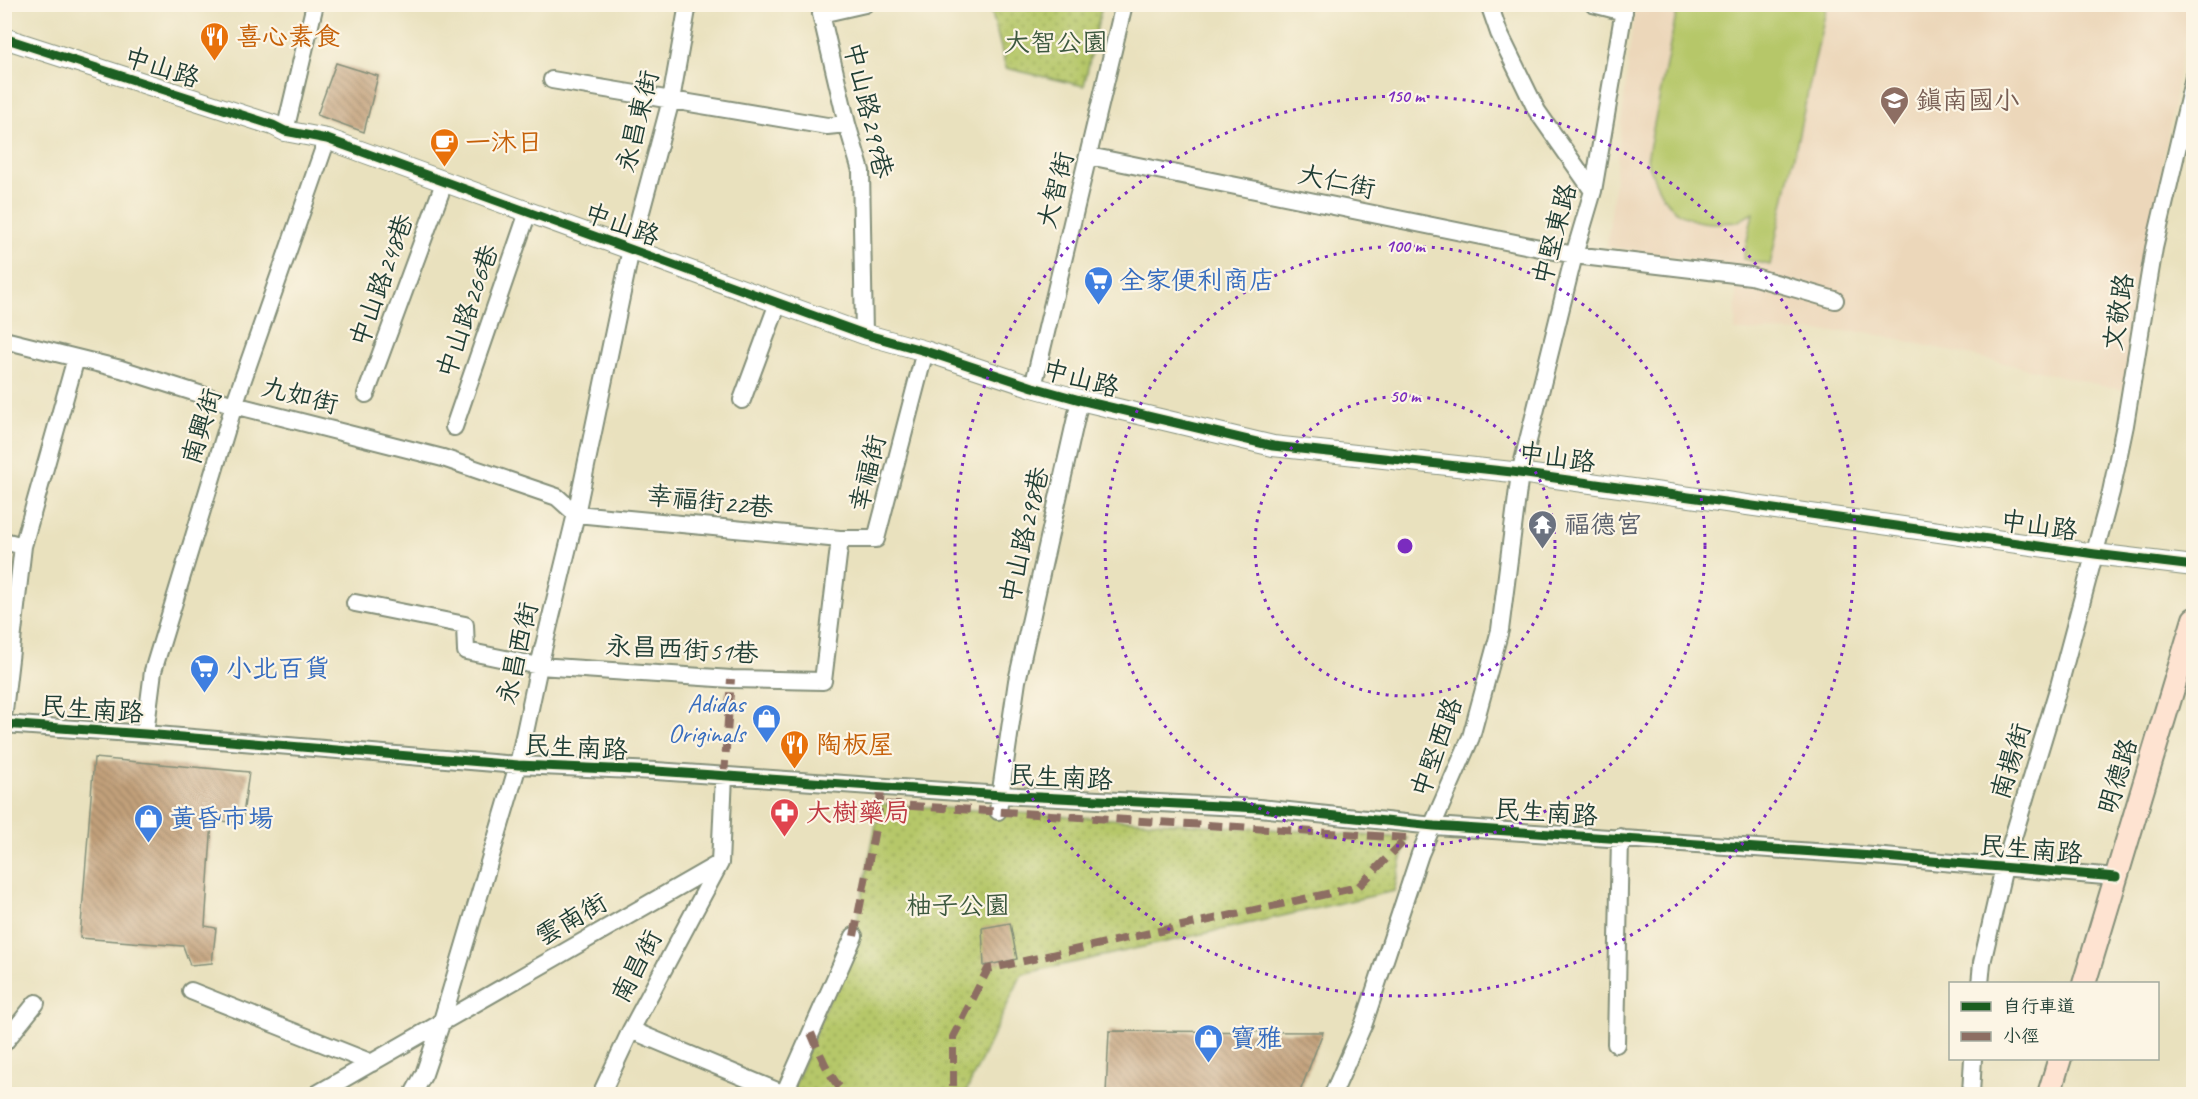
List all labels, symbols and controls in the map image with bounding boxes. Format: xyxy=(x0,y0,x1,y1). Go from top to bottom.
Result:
restaurant icon: 喜心素食 xyxy=(199,20,231,62)
place label: 喜心素食 xyxy=(236,20,340,53)
park label: 大智公園 xyxy=(1004,26,1108,59)
street label: 中山路299巷 xyxy=(837,39,900,182)
street label: 中山路 xyxy=(120,40,204,95)
street label: 永昌東街 xyxy=(609,67,666,176)
school or university icon: 鎮南國小 xyxy=(1879,84,1911,126)
place label: 鎮南國小 xyxy=(1916,84,2020,117)
text: 150 m xyxy=(1386,85,1426,107)
cafe icon: 一沐日 xyxy=(428,126,460,168)
place label: 一沐日 xyxy=(465,126,543,159)
street label: 大智街 xyxy=(1030,148,1081,232)
street label: 大仁街 xyxy=(1295,157,1378,206)
street label: 中堅東路 xyxy=(1525,180,1584,289)
street label: 中山路 xyxy=(580,196,664,253)
street label: 中山路248巷 xyxy=(342,209,421,351)
text: 100 m xyxy=(1386,235,1426,257)
street label: 中山路266巷 xyxy=(429,240,506,382)
supermarket icon: 全家便利商店 xyxy=(1082,264,1114,306)
place label: 全家便利商店 xyxy=(1119,264,1275,297)
street label: 文敬路 xyxy=(2096,271,2141,353)
street label: 中山路 xyxy=(1039,352,1123,405)
street label: 九如街 xyxy=(258,370,342,421)
street label: 南興街 xyxy=(174,384,229,468)
text: 50 m xyxy=(1390,385,1422,407)
street label: 幸福街 xyxy=(842,431,893,515)
street label: 中山路 xyxy=(1516,436,1598,479)
street label: 中山路298巷 xyxy=(993,464,1056,607)
street label: 幸福街22巷 xyxy=(645,478,775,525)
street label: 中山路 xyxy=(1998,504,2080,547)
temple icon: 福德宮 xyxy=(1527,508,1559,550)
place label: 福德宮 xyxy=(1564,508,1642,541)
centre of rings xyxy=(1395,536,1415,556)
street label: 永昌西街 xyxy=(490,599,545,707)
street label: 永昌西街51巷 xyxy=(605,629,759,670)
supermarket icon: 小北百貨 xyxy=(189,652,221,694)
place label: 小北百貨 xyxy=(226,652,330,685)
place label: Adidas Originals xyxy=(668,687,747,750)
street label: 民生南路 xyxy=(39,689,145,730)
street label: 中堅西路 xyxy=(1403,693,1470,802)
shop icon: Adidas Originals xyxy=(750,702,782,744)
street label: 南揚街 xyxy=(1983,719,2038,803)
street label: 民生南路 xyxy=(523,728,629,767)
restaurant icon: 陶板屋 xyxy=(779,728,811,770)
place label: 陶板屋 xyxy=(816,728,894,761)
street label: 明德路 xyxy=(2090,734,2145,818)
street label: 民生南路 xyxy=(1008,758,1114,797)
street label: 民生南路 xyxy=(1493,792,1599,833)
pharmacy icon: 大樹藥局 xyxy=(769,796,801,838)
place label: 大樹藥局 xyxy=(806,796,910,829)
shop icon: 黃昏市場 xyxy=(133,802,165,844)
place label: 黃昏市場 xyxy=(170,802,274,835)
street label: 民生南路 xyxy=(1978,829,2084,870)
street label: 雲南街 xyxy=(529,886,613,953)
park label: 柚子公園 xyxy=(906,889,1010,922)
street label: 南昌街 xyxy=(604,924,669,1008)
legend xyxy=(1949,982,2159,1060)
text: 自行車道 xyxy=(2003,995,2075,1017)
shop icon: 寶雅 xyxy=(1193,1022,1225,1064)
place label: 寶雅 xyxy=(1230,1022,1282,1055)
text: 小徑 xyxy=(2003,1025,2039,1047)

